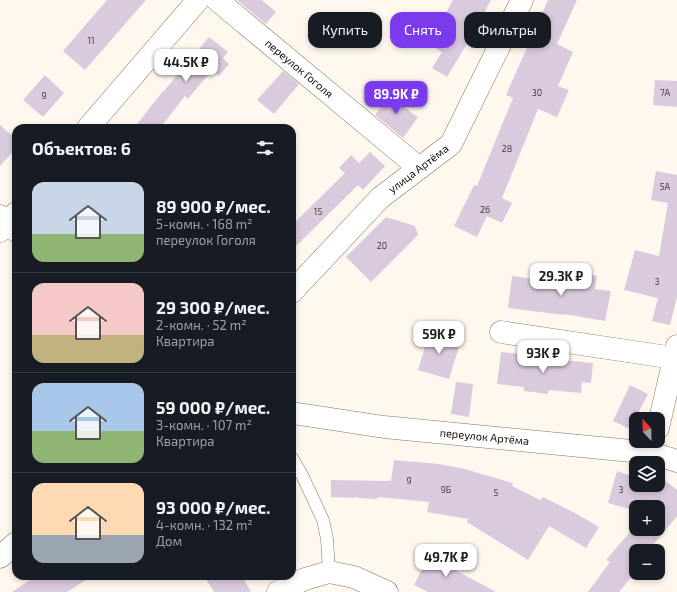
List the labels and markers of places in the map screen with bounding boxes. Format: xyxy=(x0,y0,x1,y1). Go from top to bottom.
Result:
pin: 44.5K ₽ xyxy=(149,49,223,83)
pin: 89.9K ₽ xyxy=(359,81,433,115)
pin: 29.3K ₽ xyxy=(524,263,598,297)
pin: 59K ₽ xyxy=(411,321,467,355)
pin: 93K ₽ xyxy=(515,340,571,374)
pin: 49.7K ₽ xyxy=(409,544,483,578)

